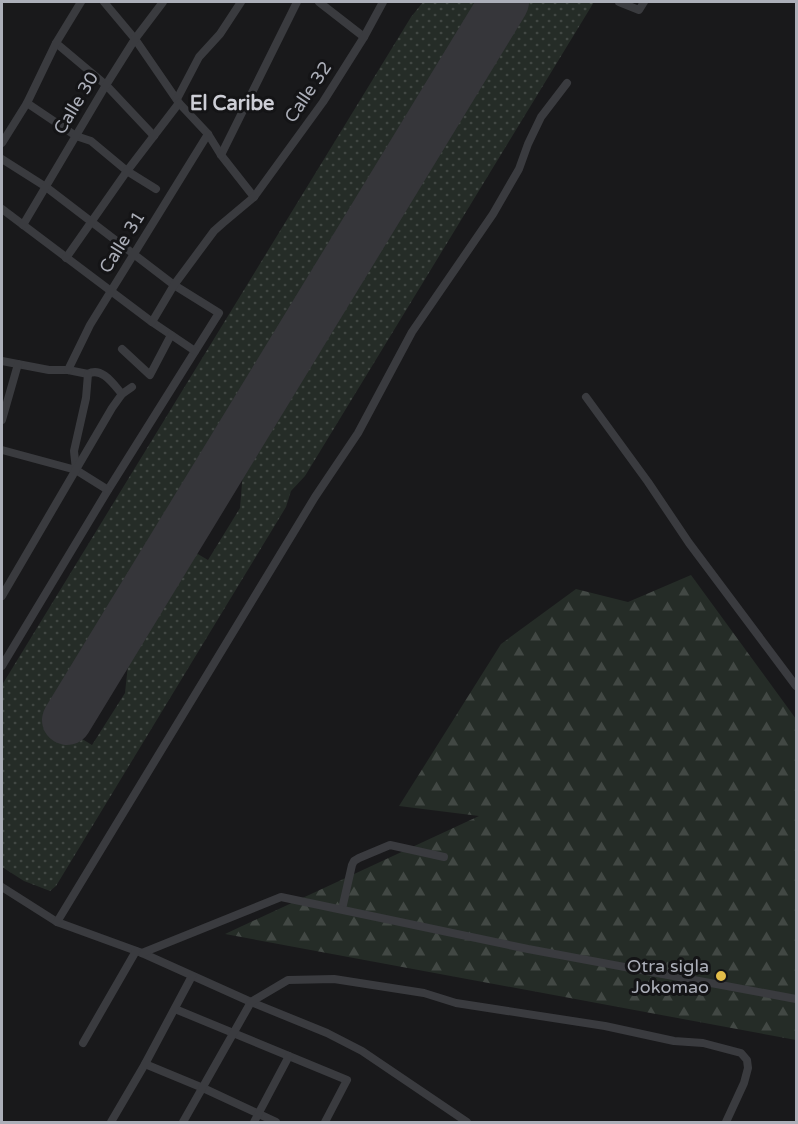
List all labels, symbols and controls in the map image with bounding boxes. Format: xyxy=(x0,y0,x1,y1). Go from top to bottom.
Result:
street label: Calle 32 xyxy=(280,57,336,127)
street label: Calle 30 xyxy=(49,68,103,138)
district label: El Caribe xyxy=(190,92,274,116)
street label: Calle 31 xyxy=(94,207,150,277)
place label: Otra sigla Jokomao xyxy=(627,955,709,998)
marker: Otra sigla Jokomao xyxy=(714,969,728,983)

